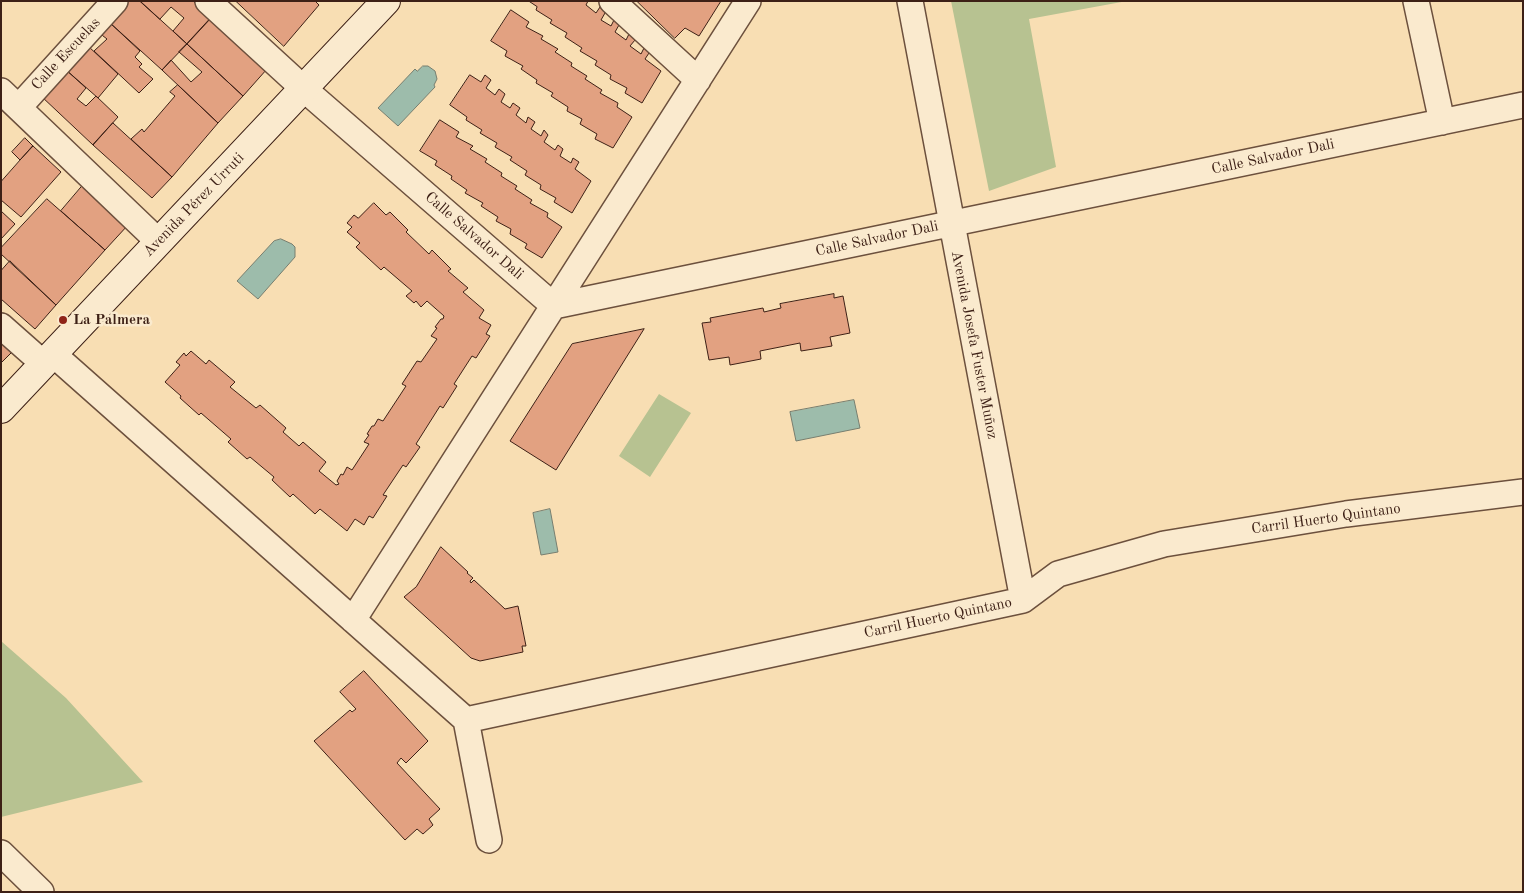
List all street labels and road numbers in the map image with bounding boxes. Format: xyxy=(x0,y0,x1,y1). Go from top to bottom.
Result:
street label: Calle Escuelas xyxy=(28,14,104,94)
street label: Calle Salvador Dali xyxy=(1210,135,1336,179)
street label: Avenida Pérez Urruti xyxy=(140,149,248,261)
street label: Calle Salvador Dali xyxy=(421,188,527,284)
street label: Calle Salvador Dali xyxy=(814,217,940,261)
street label: Avenida Josefa Fuster Muñoz xyxy=(947,249,1001,441)
street label: Carril Huerto Quintano xyxy=(1250,500,1402,538)
street label: Carril Huerto Quintano xyxy=(862,594,1014,642)

